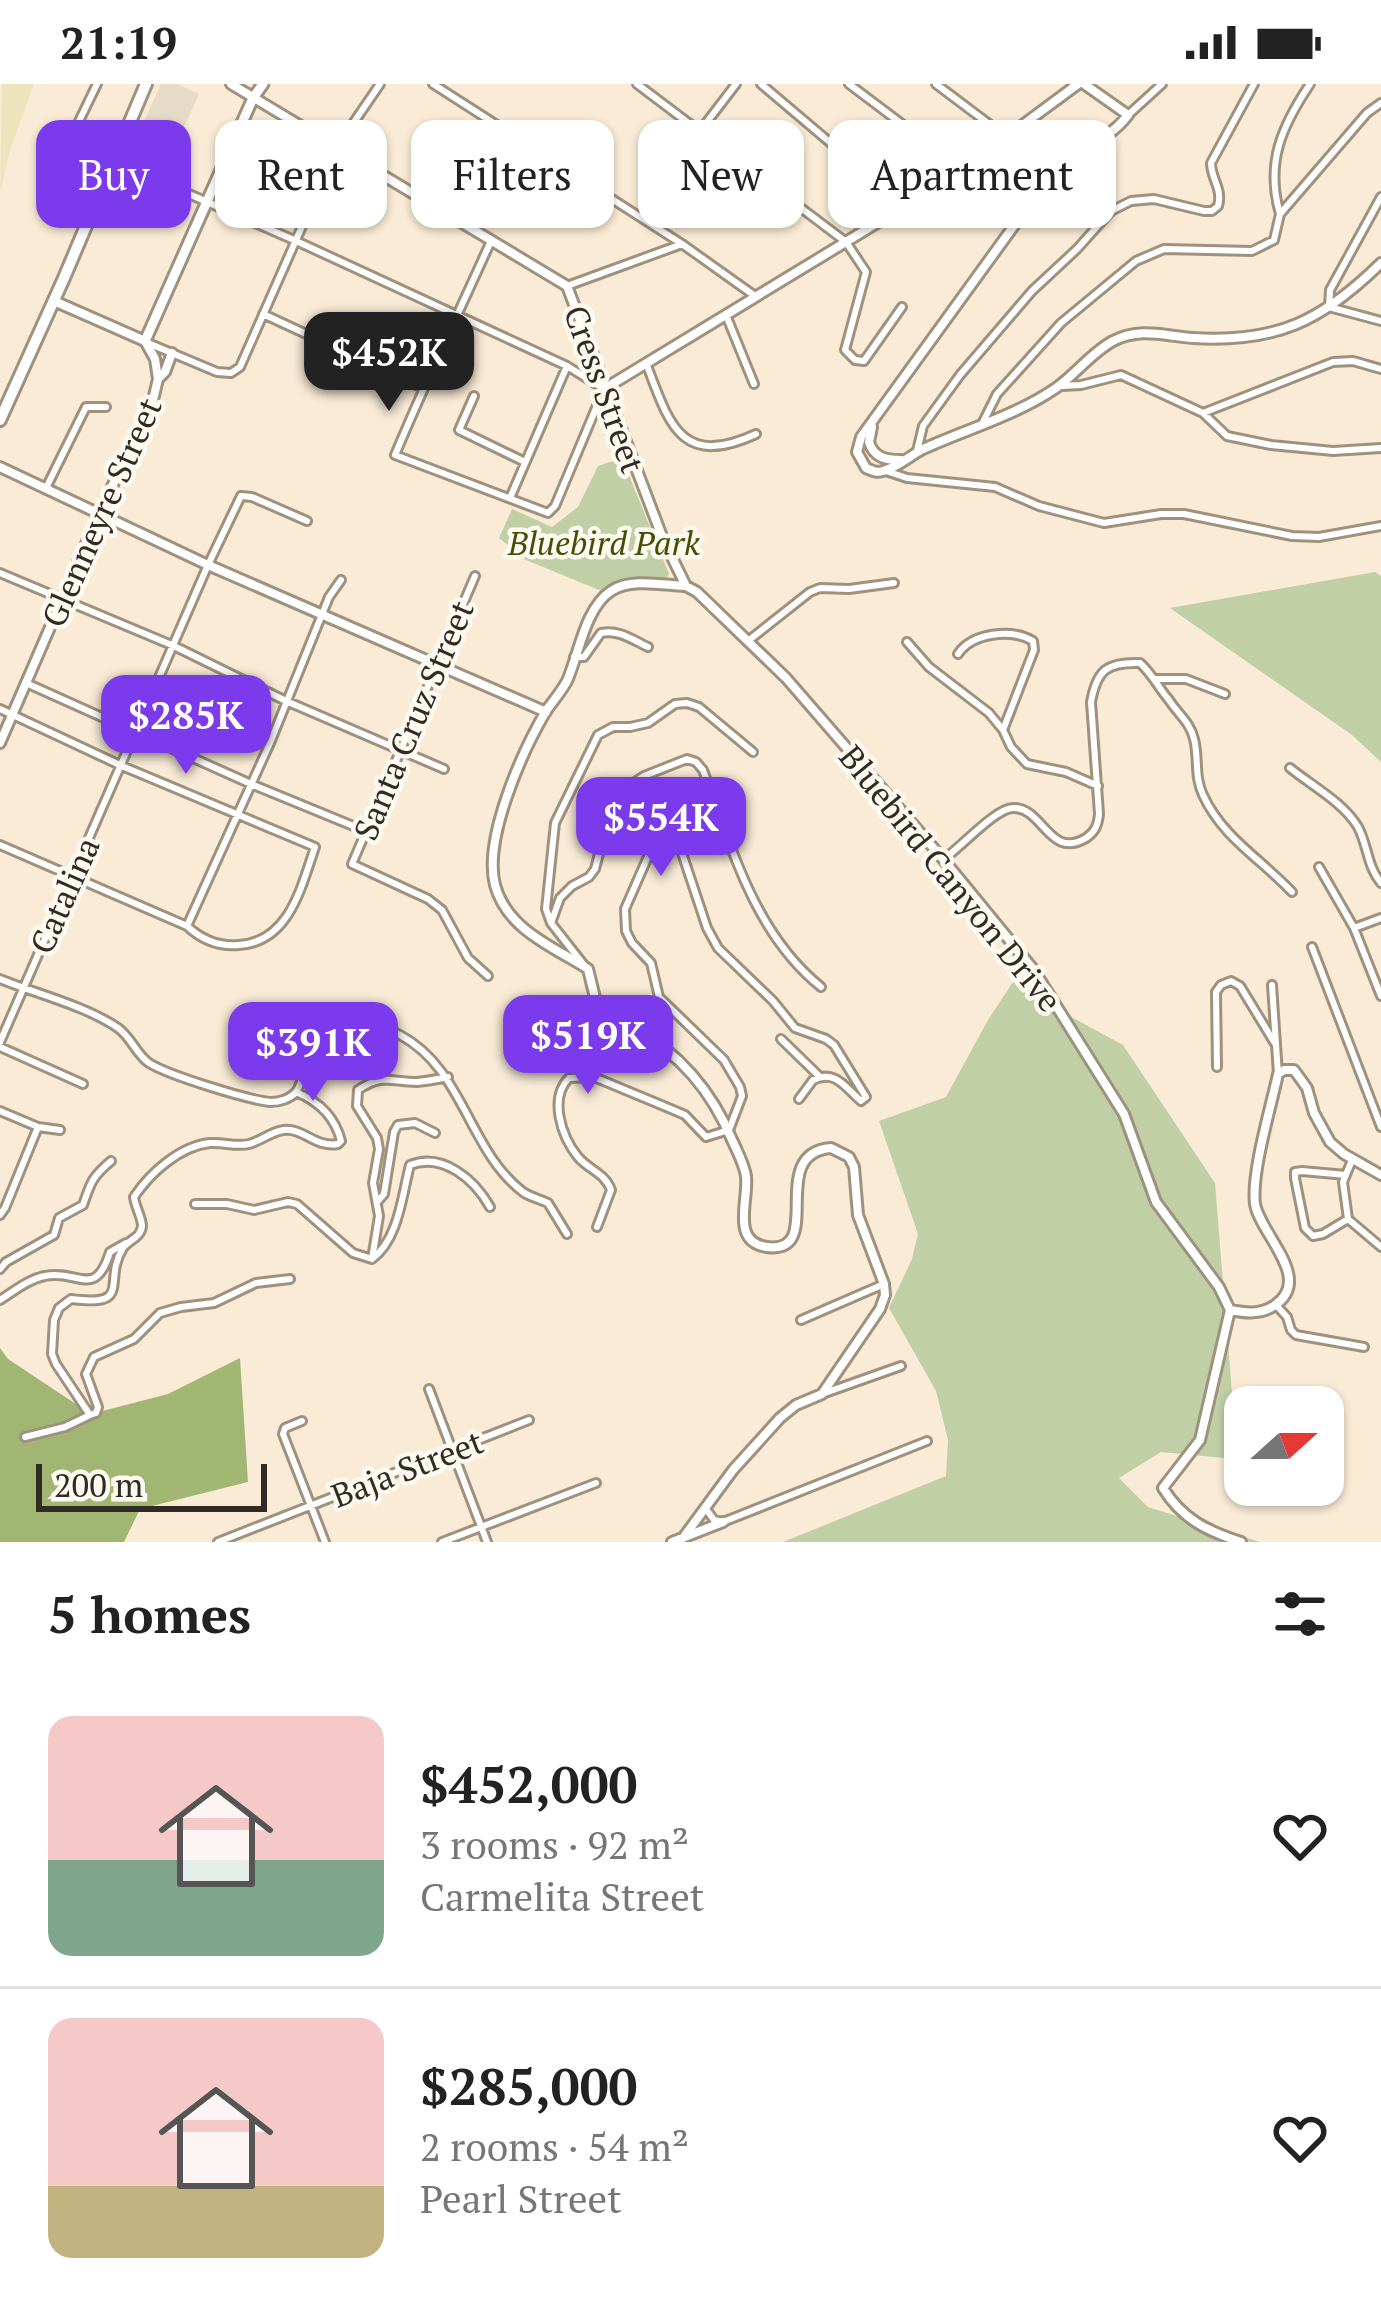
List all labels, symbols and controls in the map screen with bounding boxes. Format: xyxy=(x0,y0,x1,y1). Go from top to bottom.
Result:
text: 21:19 xyxy=(60,12,177,72)
chip: Buy xyxy=(36,120,191,228)
chip: Rent xyxy=(215,120,387,228)
chip: Filters xyxy=(411,120,614,228)
chip: New xyxy=(638,120,804,228)
chip: Apartment xyxy=(828,120,1116,228)
street label: Cress Street xyxy=(555,299,655,479)
pin: $452K xyxy=(305,312,473,414)
text: $452K xyxy=(331,325,447,377)
street label: Glenneyre Street xyxy=(31,391,171,633)
park label: Bluebird Park xyxy=(507,521,700,564)
street label: Santa Cruz Street xyxy=(343,594,483,846)
pin: $285K xyxy=(102,675,270,777)
text: $285K xyxy=(128,688,244,740)
street label: Bluebird Canyon Drive xyxy=(830,736,1072,1020)
pin: $554K xyxy=(577,777,745,879)
text: $554K xyxy=(603,790,719,842)
street label: Catalina xyxy=(19,830,109,960)
pin: $519K xyxy=(504,995,672,1097)
pin: $391K xyxy=(229,1002,397,1104)
text: $519K xyxy=(530,1008,646,1060)
text: $391K xyxy=(255,1015,371,1067)
north arrow xyxy=(1224,1386,1344,1506)
map controls xyxy=(1224,1386,1344,1506)
street label: Baja Street xyxy=(325,1419,489,1517)
scale bar xyxy=(36,1458,267,1511)
text: 200 m xyxy=(54,1463,143,1506)
text: 5 homes xyxy=(48,1580,251,1648)
icon: filters xyxy=(1267,1581,1333,1647)
text: $452,000 xyxy=(420,1750,637,1818)
icon: home xyxy=(144,1764,288,1908)
icon: heart xyxy=(1267,1803,1333,1869)
text: 3 rooms · 92 m² xyxy=(420,1818,689,1870)
text: Carmelita Street xyxy=(420,1870,704,1922)
text: $285,000 xyxy=(420,2052,637,2120)
icon: home xyxy=(144,2066,288,2210)
icon: heart xyxy=(1267,2105,1333,2171)
text: 2 rooms · 54 m² xyxy=(420,2120,689,2172)
text: Pearl Street xyxy=(420,2172,622,2224)

